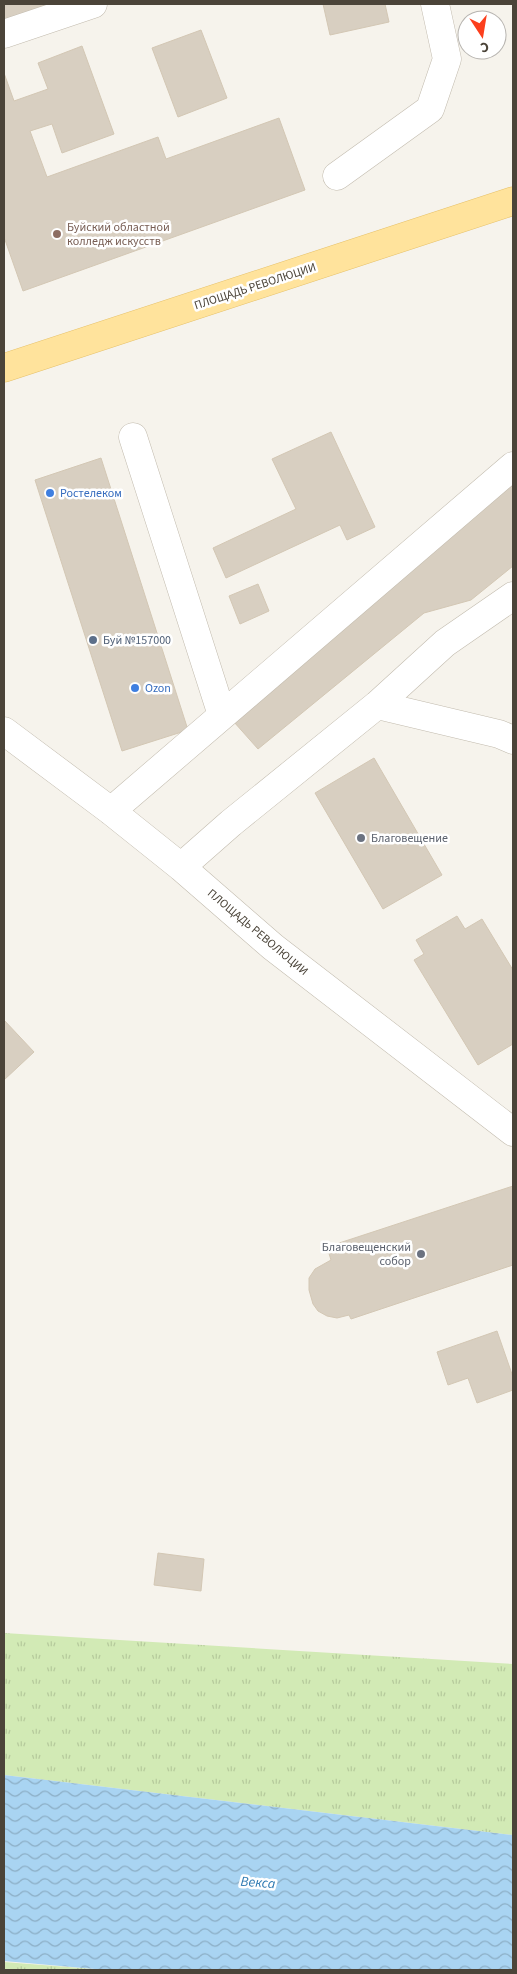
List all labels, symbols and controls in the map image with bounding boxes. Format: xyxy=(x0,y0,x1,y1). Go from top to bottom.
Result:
north arrow xyxy=(457,10,507,60)
text: С xyxy=(478,36,491,57)
place label: Буйский областной колледж искусств xyxy=(67,219,170,250)
marker: Буйский областной колледж искусств xyxy=(51,228,63,240)
street label: ПЛОЩАДЬ РЕВОЛЮЦИИ xyxy=(192,259,318,314)
place label: Ростелеком xyxy=(60,485,122,502)
marker: Ростелеком xyxy=(44,487,56,499)
place label: Буй №157000 xyxy=(103,632,171,649)
marker: Буй №157000 xyxy=(87,634,99,646)
place label: Ozon xyxy=(145,680,171,697)
marker: Ozon xyxy=(129,682,141,694)
place label: Благовещение xyxy=(371,830,448,847)
marker: Благовещение xyxy=(355,832,367,844)
street label: ПЛОЩАДЬ РЕВОЛЮЦИИ xyxy=(204,885,312,980)
place label: Благовещенский собор xyxy=(322,1239,411,1270)
marker: Благовещенский собор xyxy=(415,1248,427,1260)
water label: Векса xyxy=(240,1872,276,1894)

